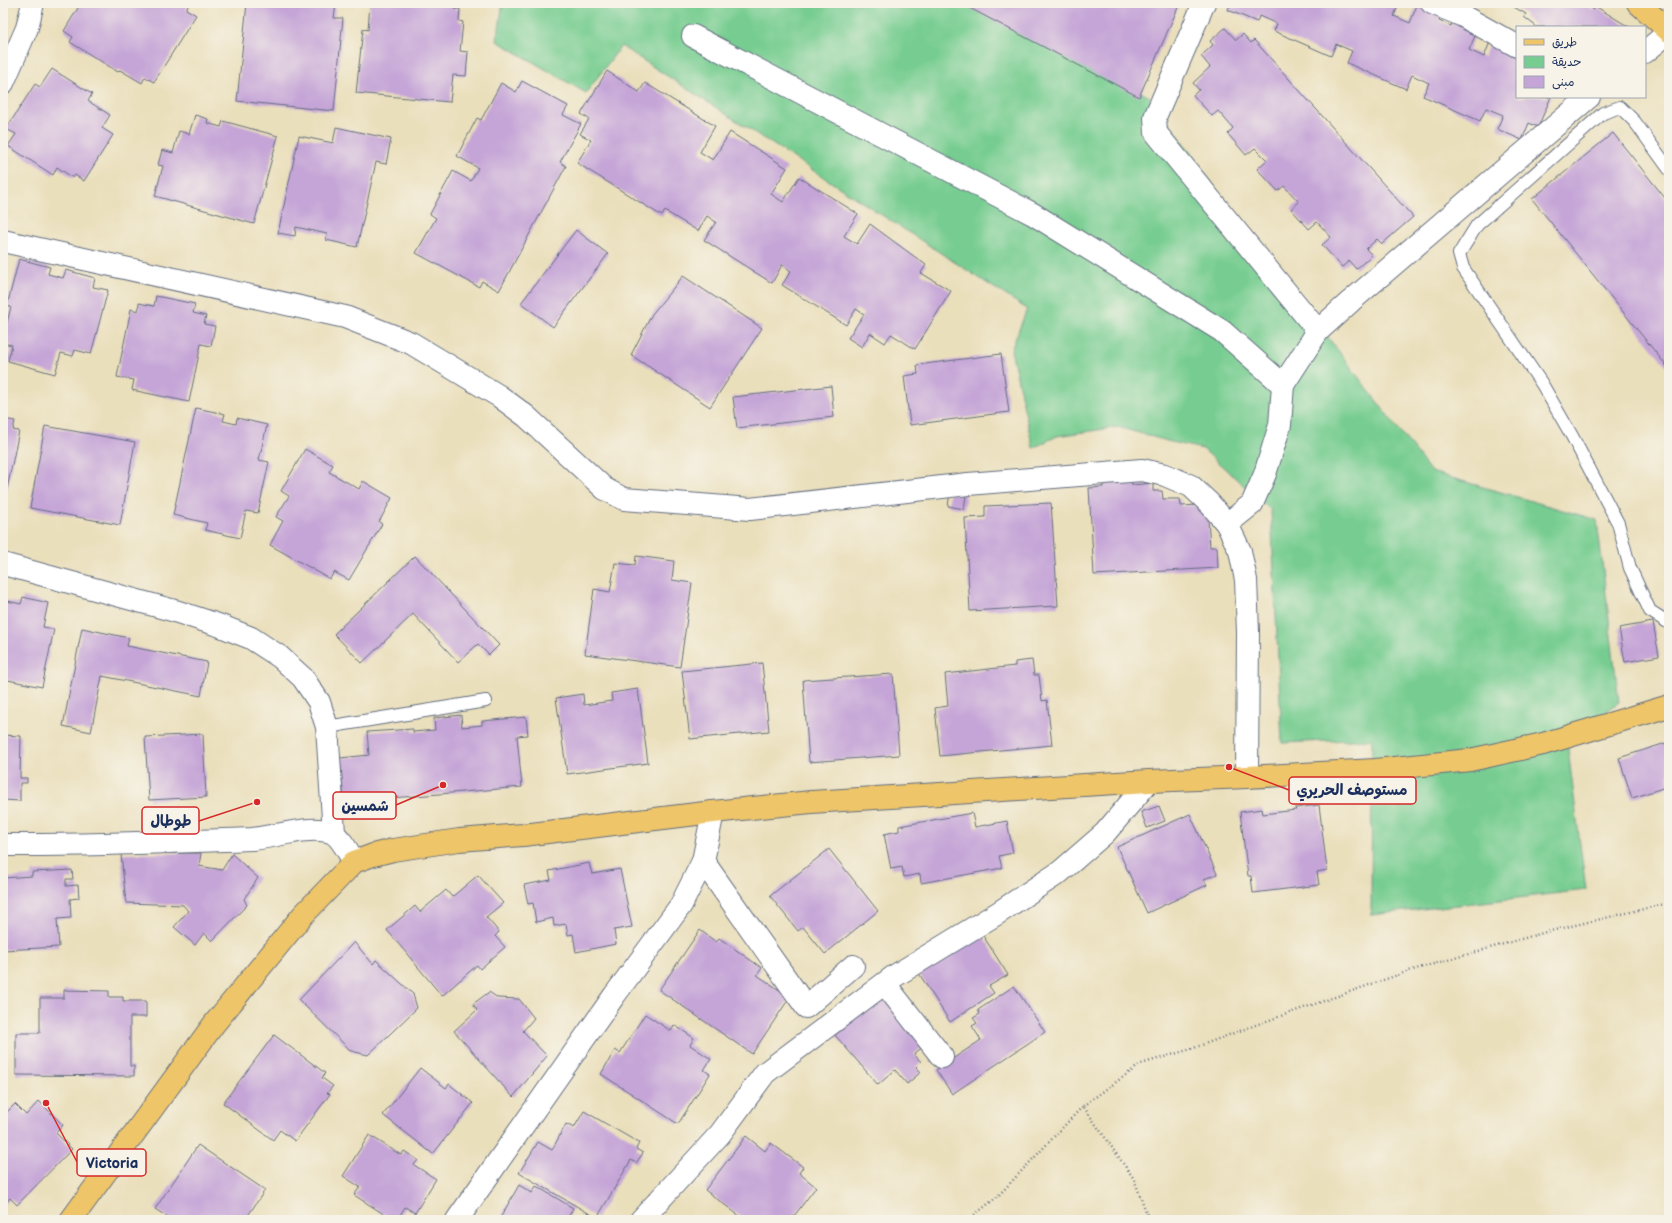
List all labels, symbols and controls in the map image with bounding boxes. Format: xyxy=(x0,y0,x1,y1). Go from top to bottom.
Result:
legend xyxy=(1516,26,1646,98)
text: طريق xyxy=(1552,35,1577,50)
text: حديقة xyxy=(1552,55,1581,70)
text: مبنى xyxy=(1552,75,1575,90)
callout: مستوصف الحريري xyxy=(1289,777,1416,804)
text: مستوصف الحريري xyxy=(1297,781,1407,802)
callout: شمسين xyxy=(333,792,396,819)
text: شمسين xyxy=(342,797,388,816)
callout: طوطال xyxy=(142,807,199,834)
text: طوطال xyxy=(151,812,192,831)
callout: Victoria xyxy=(77,1149,146,1176)
text: Victoria xyxy=(86,1154,138,1173)

